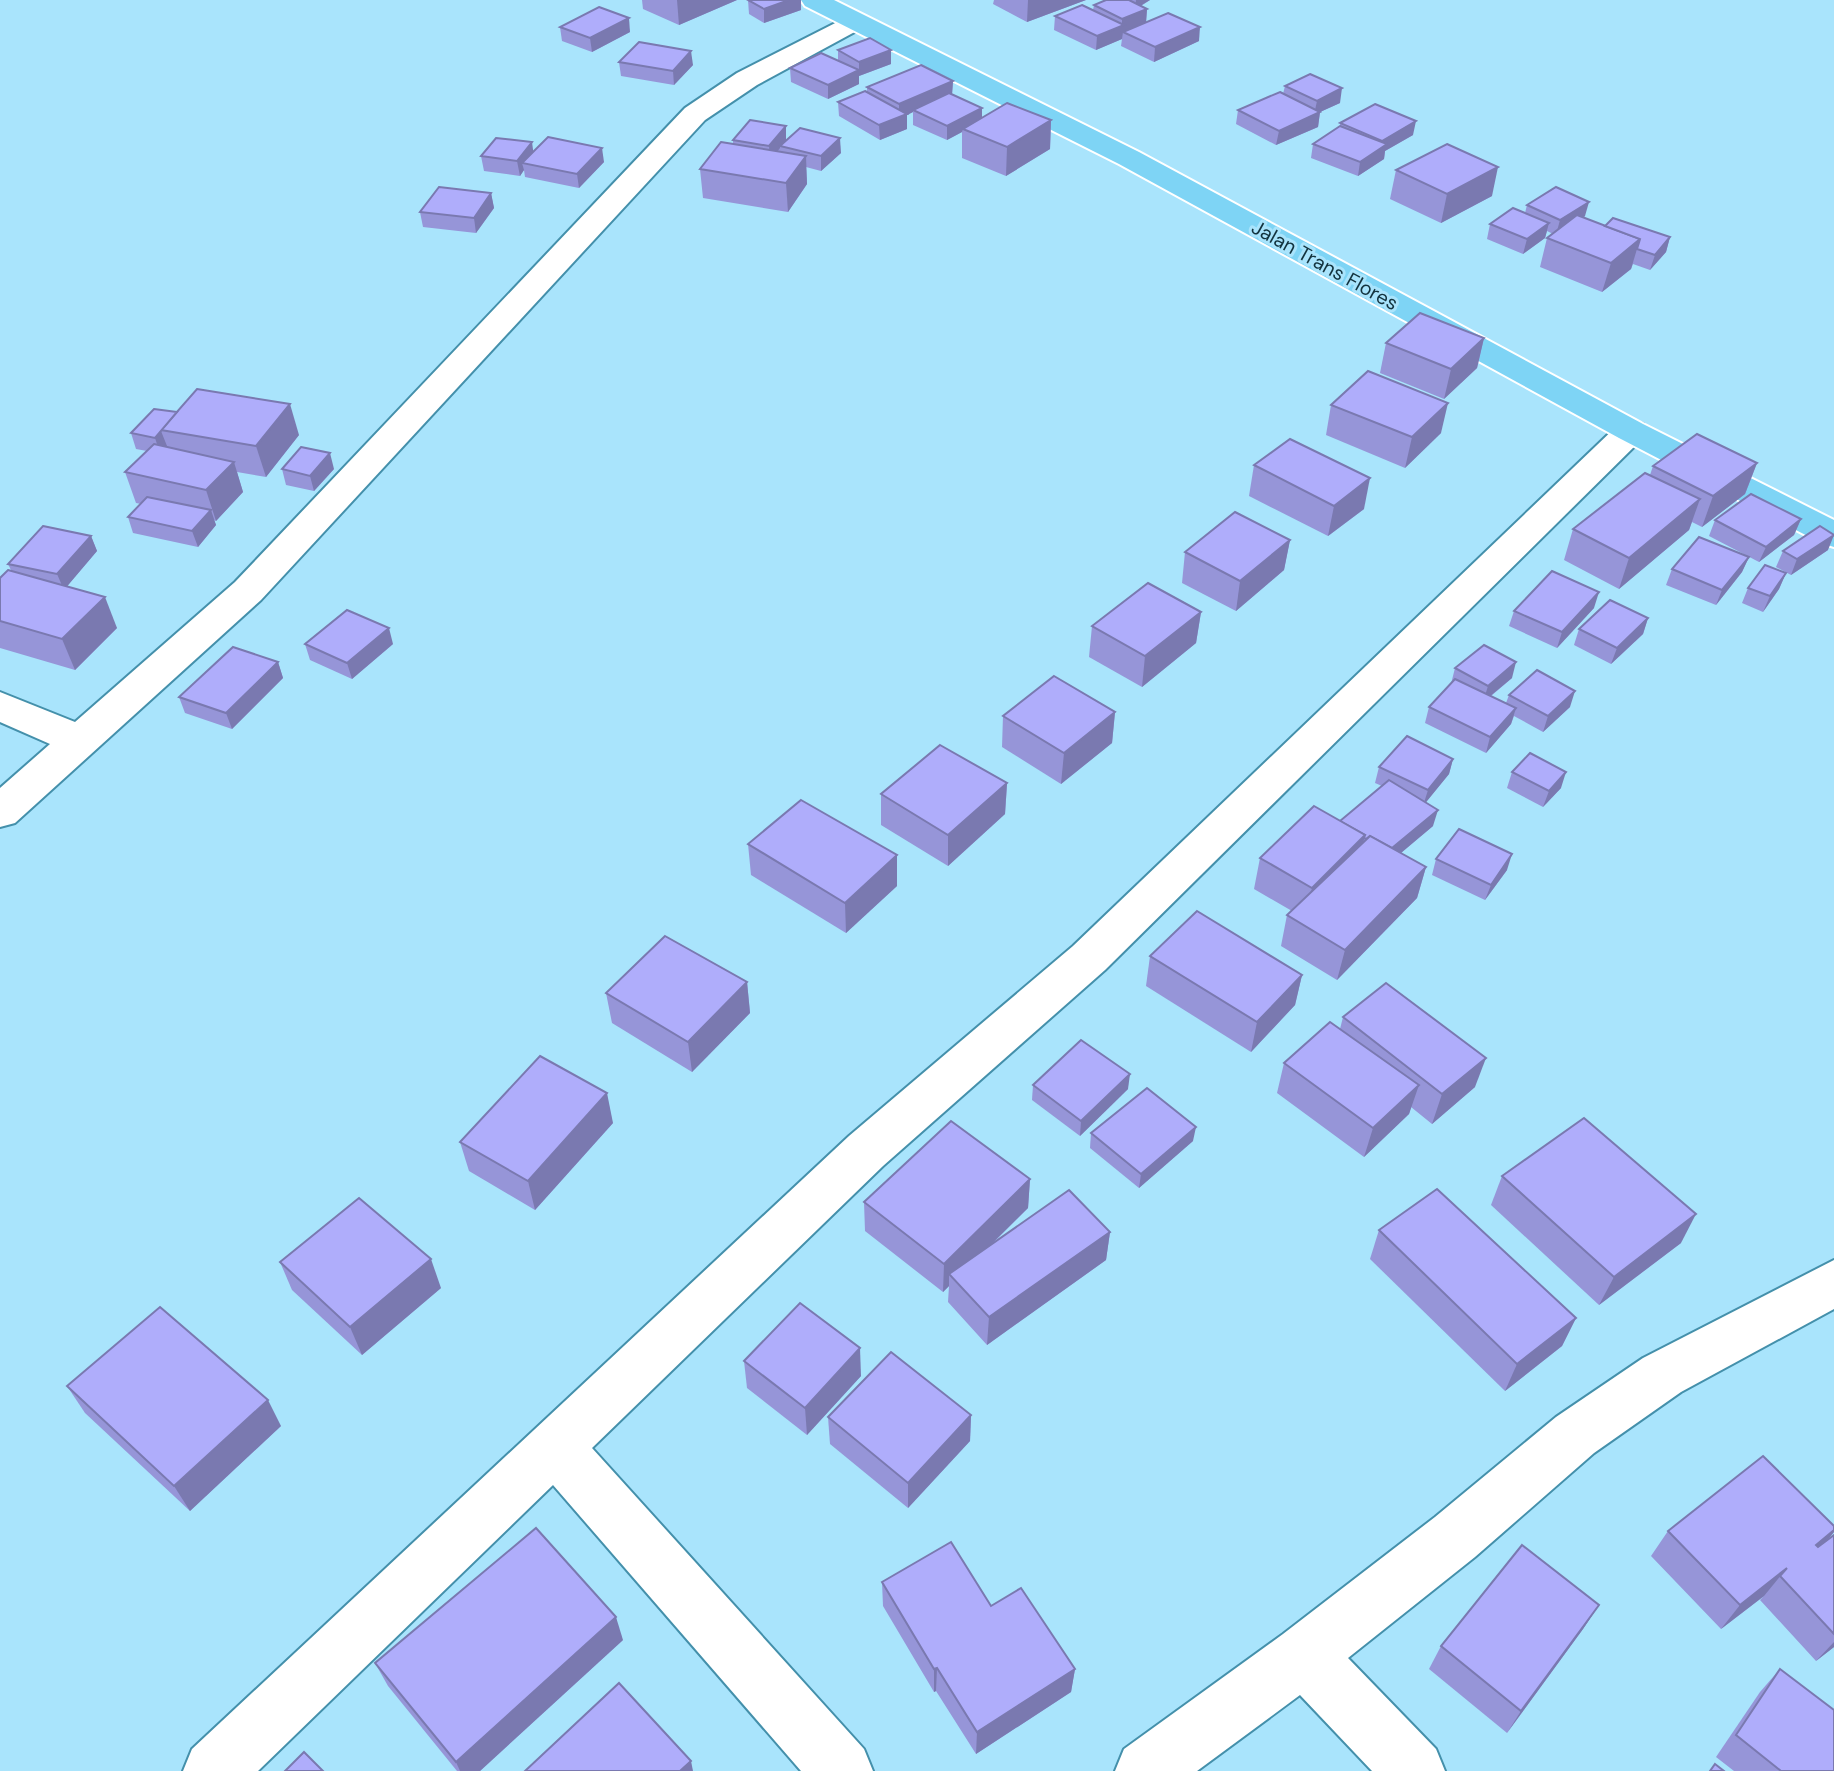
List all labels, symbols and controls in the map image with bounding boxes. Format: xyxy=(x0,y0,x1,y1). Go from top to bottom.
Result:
street label: Jalan Trans Flores xyxy=(1247,214,1403,316)

